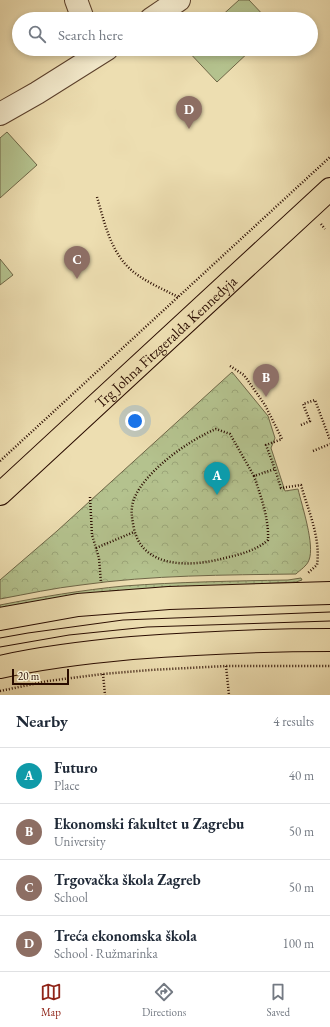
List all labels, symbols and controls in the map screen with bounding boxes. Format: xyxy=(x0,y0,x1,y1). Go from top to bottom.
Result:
search box xyxy=(12,12,318,56)
icon: search xyxy=(26,23,48,45)
text: Search here xyxy=(58,25,123,44)
pin: D xyxy=(176,96,202,129)
pin: C xyxy=(64,246,90,279)
street label: Trg Johna Fitzgeralda Kennedyja xyxy=(90,271,240,412)
pin: B xyxy=(253,364,279,397)
your location xyxy=(125,411,145,431)
pin: A xyxy=(204,462,230,495)
scale bar xyxy=(12,667,69,686)
text: 20 m xyxy=(18,669,39,683)
text: Nearby xyxy=(16,710,68,732)
text: 4 results xyxy=(273,713,314,730)
text: Futuro xyxy=(54,758,98,777)
text: A xyxy=(24,767,34,784)
text: 40 m xyxy=(289,767,314,784)
text: Place xyxy=(54,777,80,794)
text: Ekonomski fakultet u Zagrebu xyxy=(54,814,244,833)
text: B xyxy=(25,823,33,840)
text: 50 m xyxy=(289,823,314,840)
text: University xyxy=(54,833,106,850)
text: Trgovačka škola Zagreb xyxy=(54,870,201,889)
text: C xyxy=(24,879,34,896)
text: 50 m xyxy=(289,879,314,896)
text: School xyxy=(54,889,88,906)
text: Treća ekonomska škola xyxy=(54,926,197,945)
text: D xyxy=(24,935,34,952)
text: 100 m xyxy=(283,935,314,952)
text: School · Ružmarinka xyxy=(54,945,158,962)
tab: Map xyxy=(40,981,62,1019)
tab: Directions xyxy=(142,981,186,1019)
tab: Saved xyxy=(266,981,290,1019)

